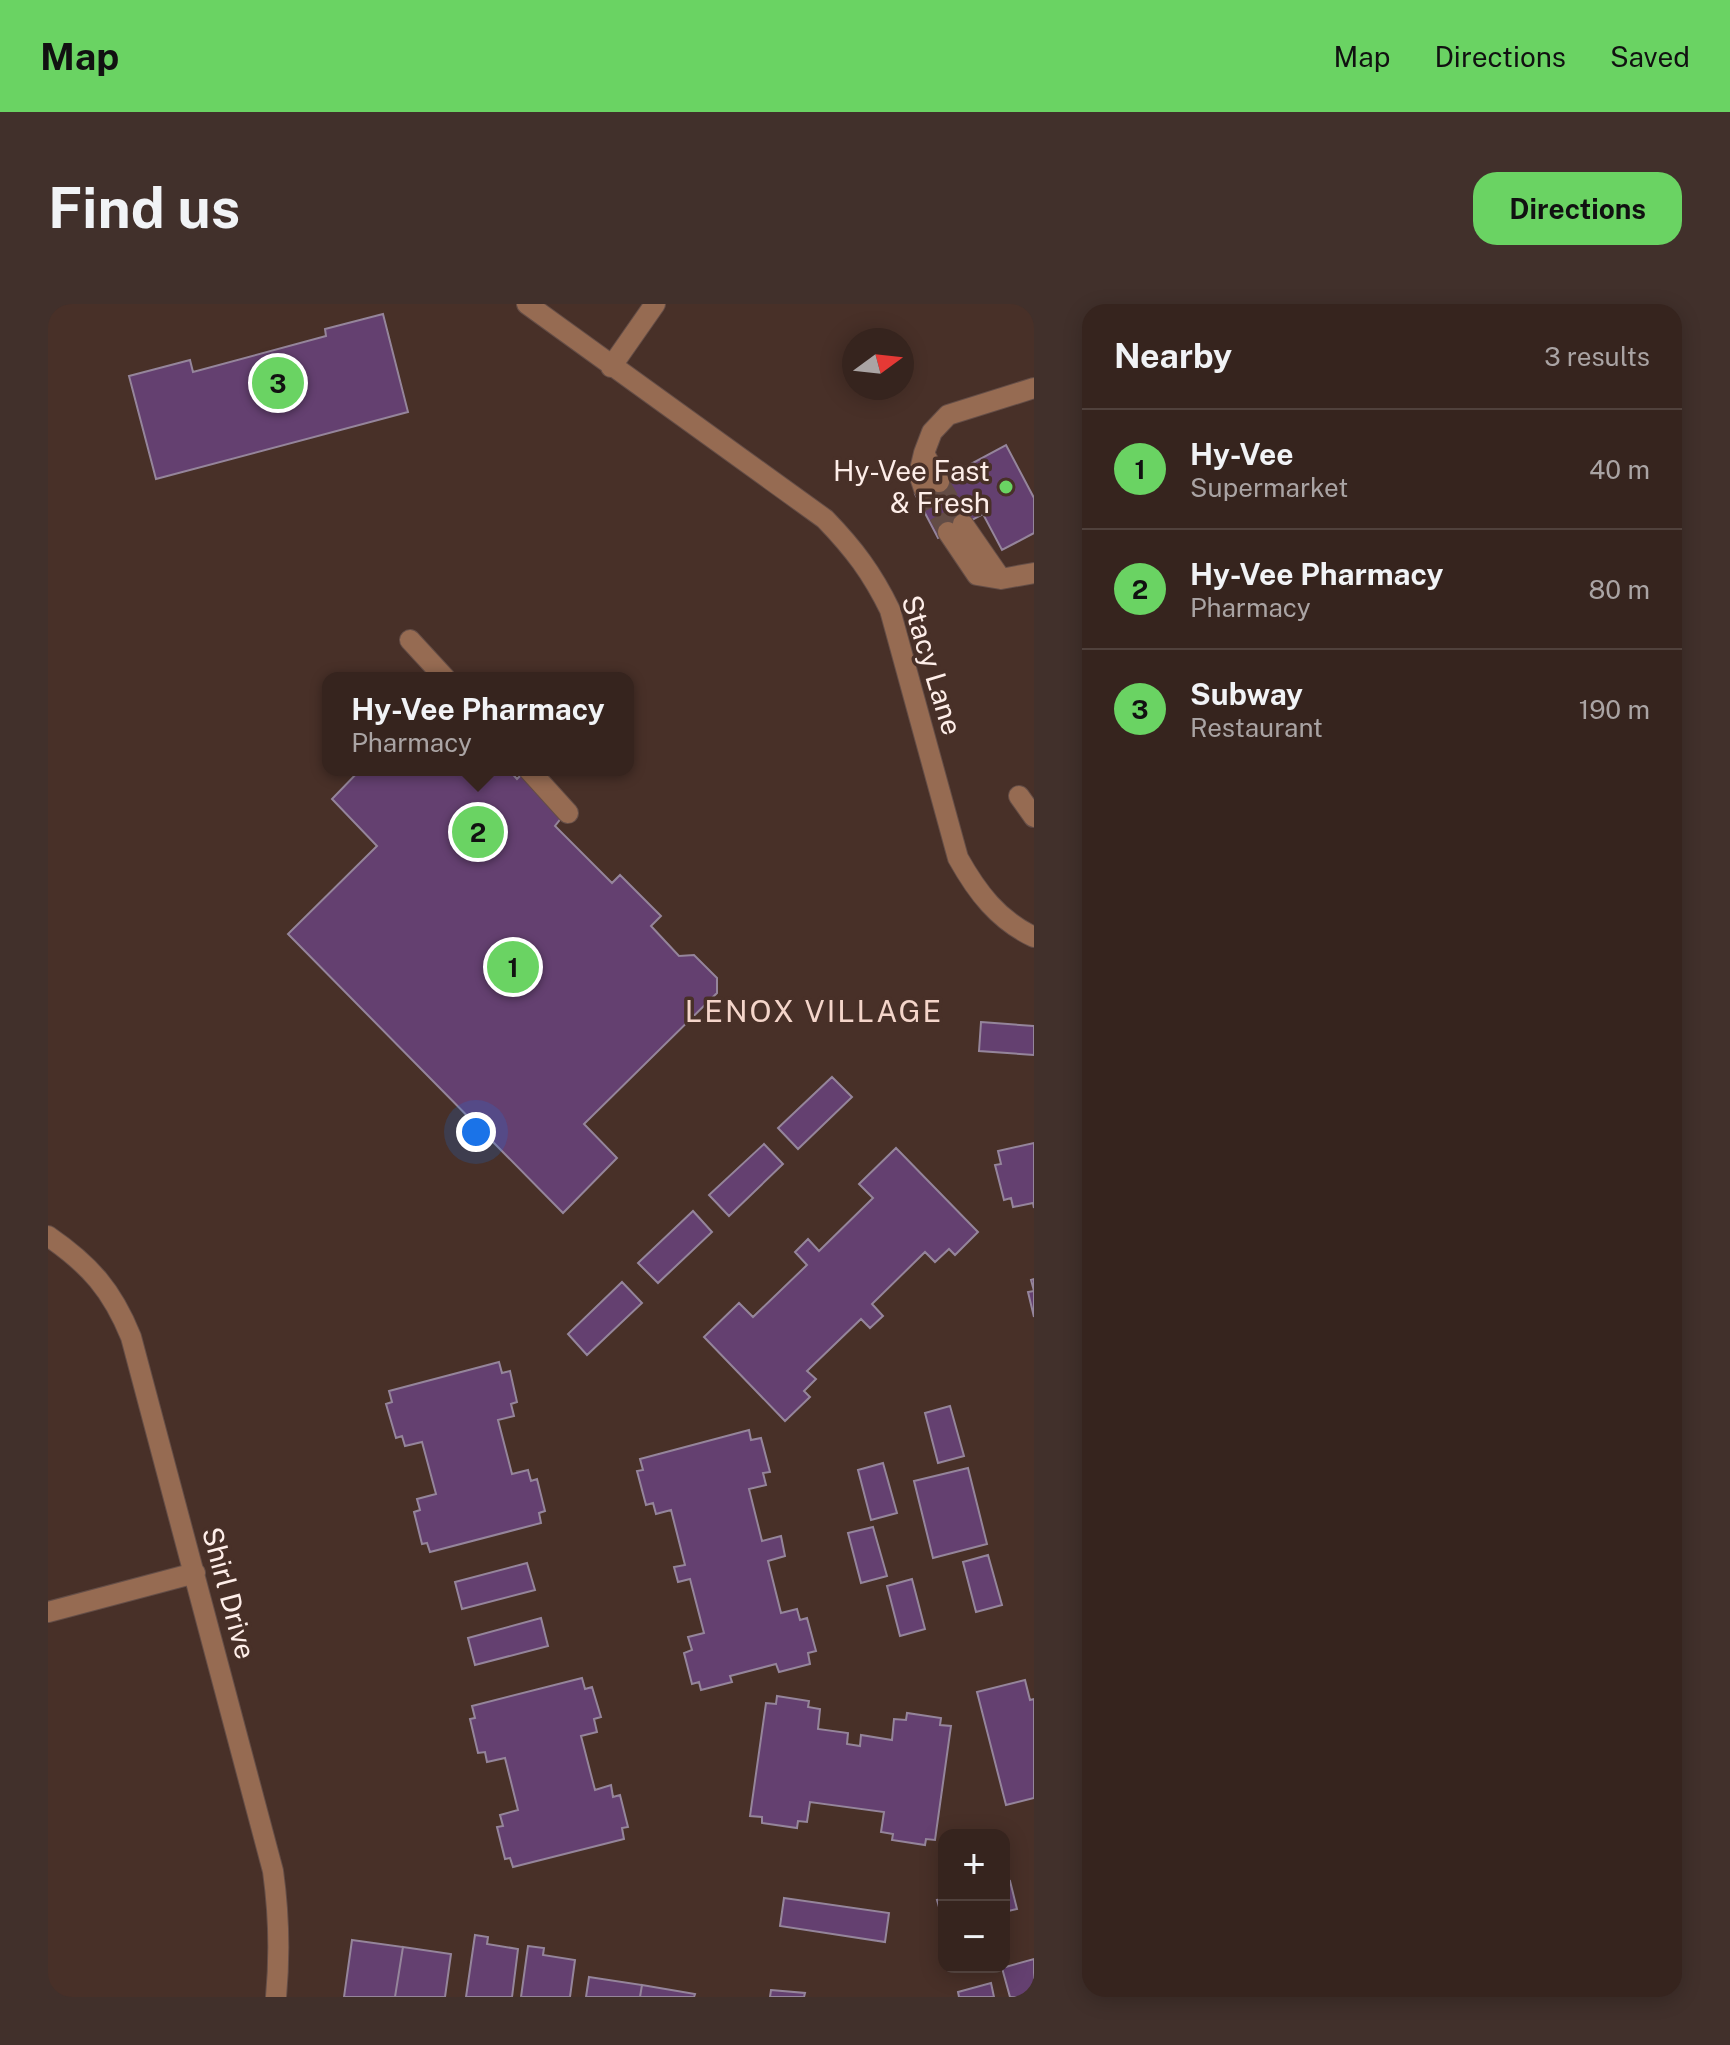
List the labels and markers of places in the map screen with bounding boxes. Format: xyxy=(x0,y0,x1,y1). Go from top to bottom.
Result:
pin: 3 xyxy=(252,353,304,413)
place label: Hy-Vee Fast & Fresh xyxy=(833,454,990,519)
marker: Hy-Vee Fast & Fresh xyxy=(997,478,1015,496)
pin: 2 xyxy=(452,802,504,862)
pin: 1 xyxy=(487,937,539,997)

